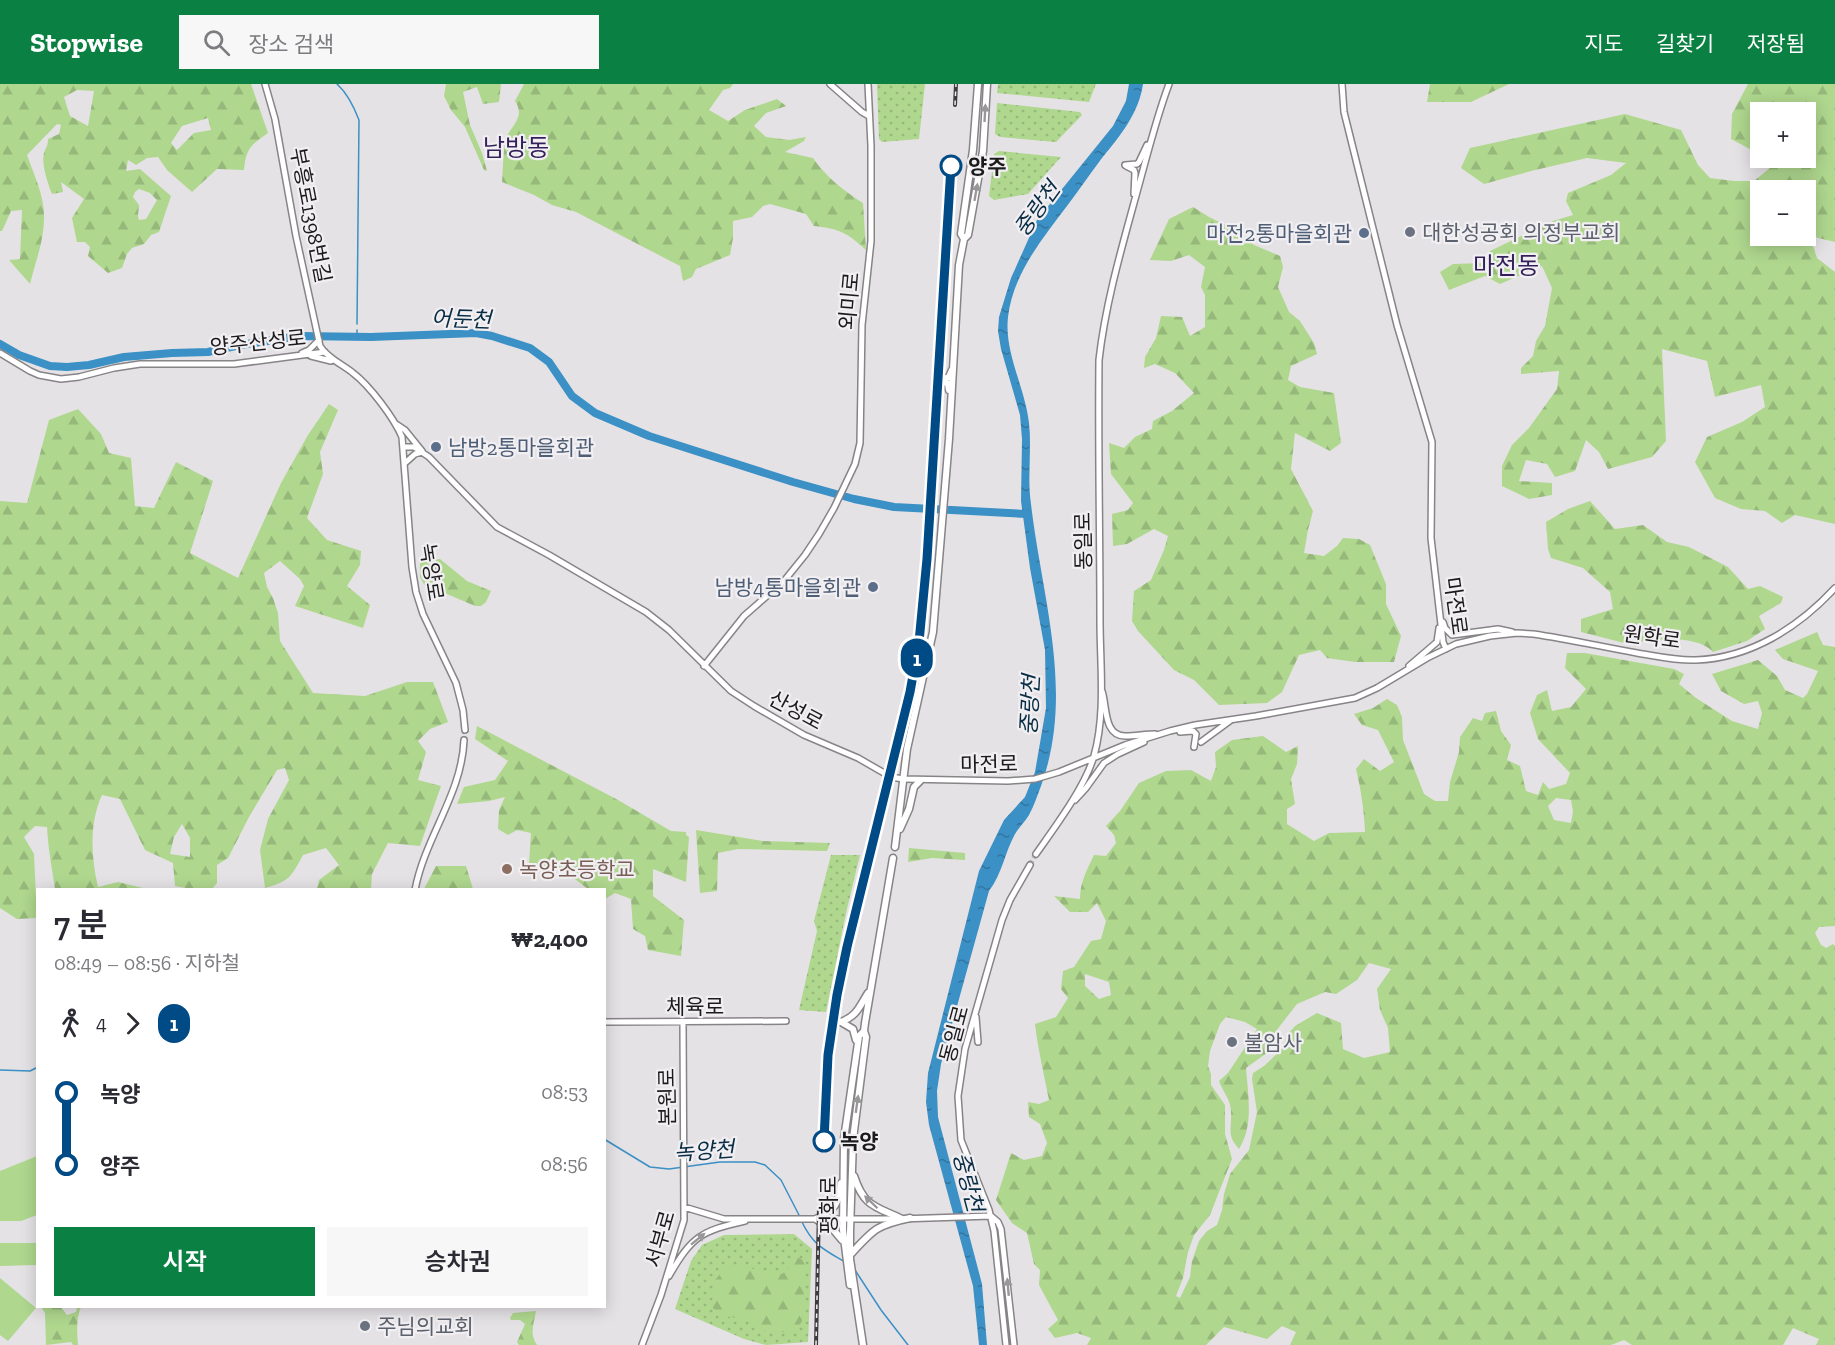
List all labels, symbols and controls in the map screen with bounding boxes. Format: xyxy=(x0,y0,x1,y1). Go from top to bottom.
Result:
search box xyxy=(179,15,599,69)
text: Stopwise xyxy=(30,26,143,59)
icon: search xyxy=(200,26,233,59)
text: 장소 검색 xyxy=(248,31,334,58)
text: 지도 xyxy=(1584,31,1623,56)
text: 길찾기 xyxy=(1656,31,1714,56)
text: 저장됨 xyxy=(1747,31,1805,56)
map controls xyxy=(1750,102,1816,246)
button: + xyxy=(1750,102,1816,168)
one-way arrow xyxy=(981,104,990,123)
district label: 남방동 xyxy=(483,133,549,162)
street label: 부흥로1398번길 xyxy=(286,145,336,285)
place label: 양주 xyxy=(968,154,1007,179)
marker: 양주 xyxy=(940,155,962,177)
water label: 중랑천 xyxy=(1008,174,1067,242)
button: − xyxy=(1750,180,1816,246)
one-way arrow xyxy=(972,182,981,201)
place label: 대한성공회 의정부교회 xyxy=(1422,220,1620,245)
place label: 마전2통마을회관 xyxy=(1206,221,1352,246)
marker: 대한성공회 의정부교회 xyxy=(1403,225,1417,239)
marker: 마전2통마을회관 xyxy=(1357,226,1371,240)
district label: 마전동 xyxy=(1473,251,1539,280)
street label: 외미로 xyxy=(834,271,864,331)
water label: 어둔천 xyxy=(430,304,495,334)
street label: 양주산성로 xyxy=(209,325,307,359)
place label: 남방2통마을회관 xyxy=(448,435,594,460)
marker: 남방2통마을회관 xyxy=(429,440,443,454)
street label: 동일로 xyxy=(1070,512,1096,570)
street label: 녹양로 xyxy=(415,541,449,603)
place label: 남방4통마을회관 xyxy=(714,575,861,600)
street label: 마전로 xyxy=(1440,576,1472,636)
marker: 남방4통마을회관 xyxy=(866,580,880,594)
street label: 원학로 xyxy=(1622,621,1682,653)
line badge: 1 xyxy=(898,638,936,678)
text: 1 xyxy=(913,646,921,671)
water label: 중랑천 xyxy=(1015,671,1045,736)
street label: 산성로 xyxy=(765,685,827,735)
street label: 마전로 xyxy=(960,751,1018,777)
place label: 녹양초등학교 xyxy=(519,857,635,882)
marker: 녹양초등학교 xyxy=(500,862,514,876)
text: 7 분 xyxy=(54,905,107,944)
text: ₩2,400 xyxy=(511,926,588,953)
text: 08:49 – 08:56 · 지하철 xyxy=(54,951,240,975)
street label: 체육로 xyxy=(666,994,724,1019)
street label: 동일로 xyxy=(934,1003,974,1065)
icon: walk xyxy=(54,1007,87,1040)
icon: forward xyxy=(116,1007,149,1040)
text: 4 xyxy=(96,1011,107,1035)
text: 1 xyxy=(170,1011,178,1036)
place label: 불암사 xyxy=(1244,1030,1302,1055)
marker: 불암사 xyxy=(1225,1035,1239,1049)
street label: 본원로 xyxy=(654,1068,680,1126)
text: 08:53 xyxy=(541,1080,588,1104)
text: 녹양 xyxy=(100,1081,140,1108)
one-way arrow xyxy=(852,1094,862,1113)
place label: 녹양 xyxy=(840,1129,879,1154)
marker: 녹양 xyxy=(813,1130,835,1152)
water label: 녹양천 xyxy=(673,1135,738,1167)
water label: 중랑천 xyxy=(947,1149,990,1217)
text: 08:56 xyxy=(540,1152,588,1176)
text: 양주 xyxy=(100,1153,140,1180)
street label: 평화로 xyxy=(816,1176,841,1234)
one-way arrow xyxy=(864,1196,878,1210)
street label: 서부로 xyxy=(640,1208,680,1270)
button: 시작 xyxy=(54,1227,315,1296)
button: 승차권 xyxy=(327,1227,588,1296)
one-way arrow xyxy=(691,1233,706,1245)
one-way arrow xyxy=(1003,1277,1012,1296)
place label: 주님의교회 xyxy=(377,1314,474,1339)
marker: 주님의교회 xyxy=(358,1319,372,1333)

